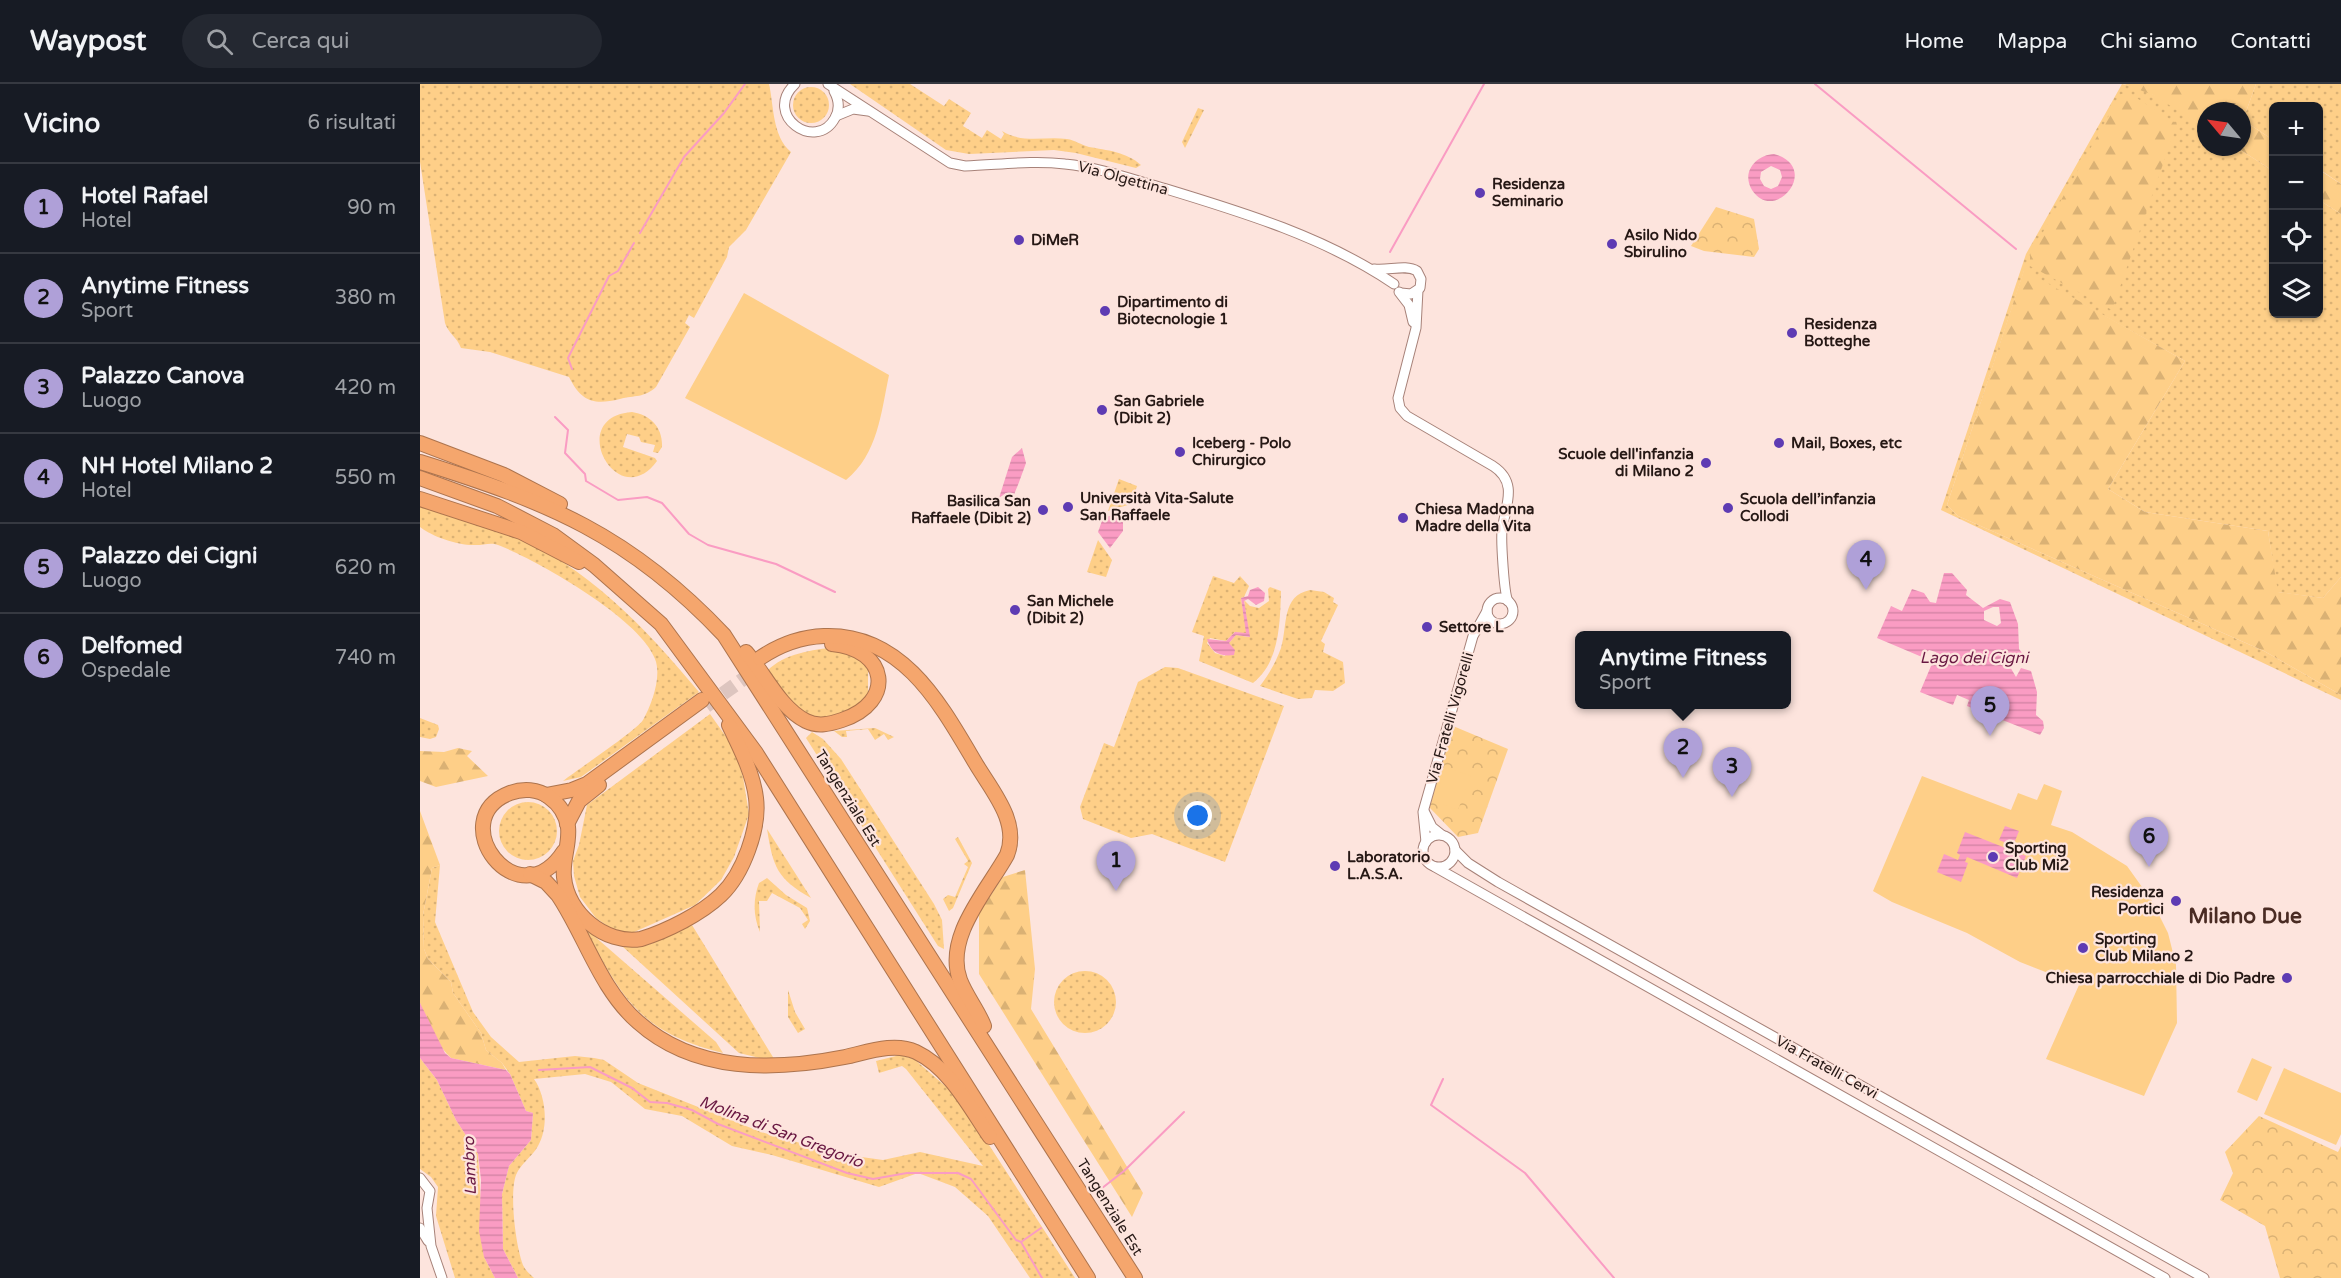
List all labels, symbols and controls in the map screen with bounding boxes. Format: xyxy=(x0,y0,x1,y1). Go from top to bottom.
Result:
search box xyxy=(182,14,602,68)
text: Waypost xyxy=(30,24,146,58)
icon: search xyxy=(203,25,236,58)
text: Cerca qui xyxy=(251,28,350,54)
text: Home xyxy=(1904,29,1964,54)
text: Mappa xyxy=(1997,29,2067,54)
text: Chi siamo xyxy=(2100,29,2198,54)
text: Contatti xyxy=(2231,29,2311,54)
north arrow xyxy=(2197,102,2251,156)
map controls xyxy=(2269,102,2323,318)
button: + xyxy=(2269,102,2323,156)
text: Vicino xyxy=(24,108,100,139)
text: 6 risultati xyxy=(308,111,396,135)
button: − xyxy=(2269,156,2323,210)
street label: Via Olgettina xyxy=(1076,157,1170,199)
place label: Residenza Seminario xyxy=(1492,175,1565,210)
text: Hotel Rafael xyxy=(81,183,209,209)
marker: Residenza Seminario xyxy=(1473,186,1487,200)
text: 1 xyxy=(37,196,50,220)
text: 90 m xyxy=(347,196,396,220)
text: Hotel xyxy=(81,209,132,233)
button: locate xyxy=(2269,210,2323,264)
place label: Asilo Nido Sbirulino xyxy=(1624,226,1697,261)
place label: DiMeR xyxy=(1031,231,1079,249)
marker: DiMeR xyxy=(1012,233,1026,247)
marker: Asilo Nido Sbirulino xyxy=(1605,237,1619,251)
button: layers xyxy=(2269,264,2323,318)
text: Anytime Fitness xyxy=(81,273,249,299)
text: 2 xyxy=(37,286,50,310)
text: 380 m xyxy=(335,286,396,310)
place label: Dipartimento di Biotecnologie 1 xyxy=(1117,293,1228,329)
text: Sport xyxy=(81,299,133,323)
marker: Dipartimento di Biotecnologie 1 xyxy=(1098,304,1112,318)
place label: Residenza Botteghe xyxy=(1804,315,1877,351)
marker: Residenza Botteghe xyxy=(1785,326,1799,340)
text: Palazzo Canova xyxy=(81,363,245,389)
text: 3 xyxy=(37,376,50,400)
text: 420 m xyxy=(335,376,396,400)
text: Luogo xyxy=(81,389,142,413)
place label: San Gabriele (Dibit 2) xyxy=(1114,392,1205,427)
marker: San Gabriele (Dibit 2) xyxy=(1095,403,1109,417)
place label: Iceberg - Polo Chirurgico xyxy=(1192,434,1291,470)
place label: Mail, Boxes, etc xyxy=(1791,434,1902,452)
marker: Mail, Boxes, etc xyxy=(1772,436,1786,450)
marker: Iceberg - Polo Chirurgico xyxy=(1173,445,1187,459)
place label: Scuole dell'infanzia di Milano 2 xyxy=(1558,445,1694,480)
text: NH Hotel Milano 2 xyxy=(81,453,273,479)
marker: Scuole dell'infanzia di Milano 2 xyxy=(1699,456,1713,470)
text: 4 xyxy=(37,466,50,490)
text: 550 m xyxy=(335,466,396,490)
text: Hotel xyxy=(81,479,132,503)
place label: Università Vita-Salute San Raffaele xyxy=(1080,489,1234,524)
place label: Scuola dell’infanzia Collodi xyxy=(1740,490,1876,525)
place label: Basilica San Raffaele (Dibit 2) xyxy=(911,492,1031,527)
marker: Università Vita-Salute San Raffaele xyxy=(1061,500,1075,514)
place label: Chiesa Madonna Madre della Vita xyxy=(1415,500,1535,535)
marker: Scuola dell’infanzia Collodi xyxy=(1721,501,1735,515)
marker: Basilica San Raffaele (Dibit 2) xyxy=(1036,503,1050,517)
marker: Chiesa Madonna Madre della Vita xyxy=(1396,511,1410,525)
pin: 4 xyxy=(1846,540,1886,590)
text: Palazzo dei Cigni xyxy=(81,543,258,569)
text: 5 xyxy=(37,556,50,580)
text: 620 m xyxy=(335,556,396,580)
text: Luogo xyxy=(81,569,142,593)
place label: San Michele (Dibit 2) xyxy=(1027,592,1114,627)
marker: San Michele (Dibit 2) xyxy=(1008,603,1022,617)
place label: Settore L xyxy=(1439,618,1504,636)
marker: Settore L xyxy=(1420,620,1434,634)
popup xyxy=(1575,631,1791,709)
text: Delfomed xyxy=(81,633,183,659)
text: Anytime Fitness xyxy=(1599,645,1767,671)
text: 6 xyxy=(37,646,50,670)
text: 740 m xyxy=(335,646,396,670)
water label: Lago dei Cigni xyxy=(1920,648,2030,668)
street label: Via Fratelli Vigorelli xyxy=(1423,650,1477,786)
text: Ospedale xyxy=(81,659,171,683)
text: Sport xyxy=(1599,671,1651,695)
pin: 5 xyxy=(1970,686,2010,736)
pin: 2 xyxy=(1664,728,1702,778)
street label: Tangenziale Est xyxy=(811,746,885,850)
pin: 3 xyxy=(1712,748,1752,797)
your location xyxy=(1183,801,1212,830)
pin: 6 xyxy=(2130,818,2168,867)
place label: Sporting Club Mi2 xyxy=(2005,839,2069,874)
pin: 1 xyxy=(1096,842,1136,891)
place label: Laboratorio L.A.S.A. xyxy=(1347,848,1430,883)
marker: Sporting Club Mi2 xyxy=(1986,850,2000,864)
marker: Laboratorio L.A.S.A. xyxy=(1328,859,1342,873)
place label: Residenza Portici xyxy=(2091,883,2164,918)
marker: Residenza Portici xyxy=(2169,894,2183,908)
district label: Milano Due xyxy=(2188,904,2302,929)
place label: Sporting Club Milano 2 xyxy=(2095,930,2193,965)
marker: Sporting Club Milano 2 xyxy=(2076,941,2090,955)
place label: Chiesa parrocchiale di Dio Padre xyxy=(2045,969,2275,988)
marker: Chiesa parrocchiale di Dio Padre xyxy=(2280,971,2294,985)
street label: Via Fratelli Cervi xyxy=(1773,1031,1881,1103)
water label: Molina di San Gregorio xyxy=(696,1092,867,1173)
water label: Lambro xyxy=(459,1135,481,1196)
street label: Tangenziale Est xyxy=(1073,1155,1147,1259)

